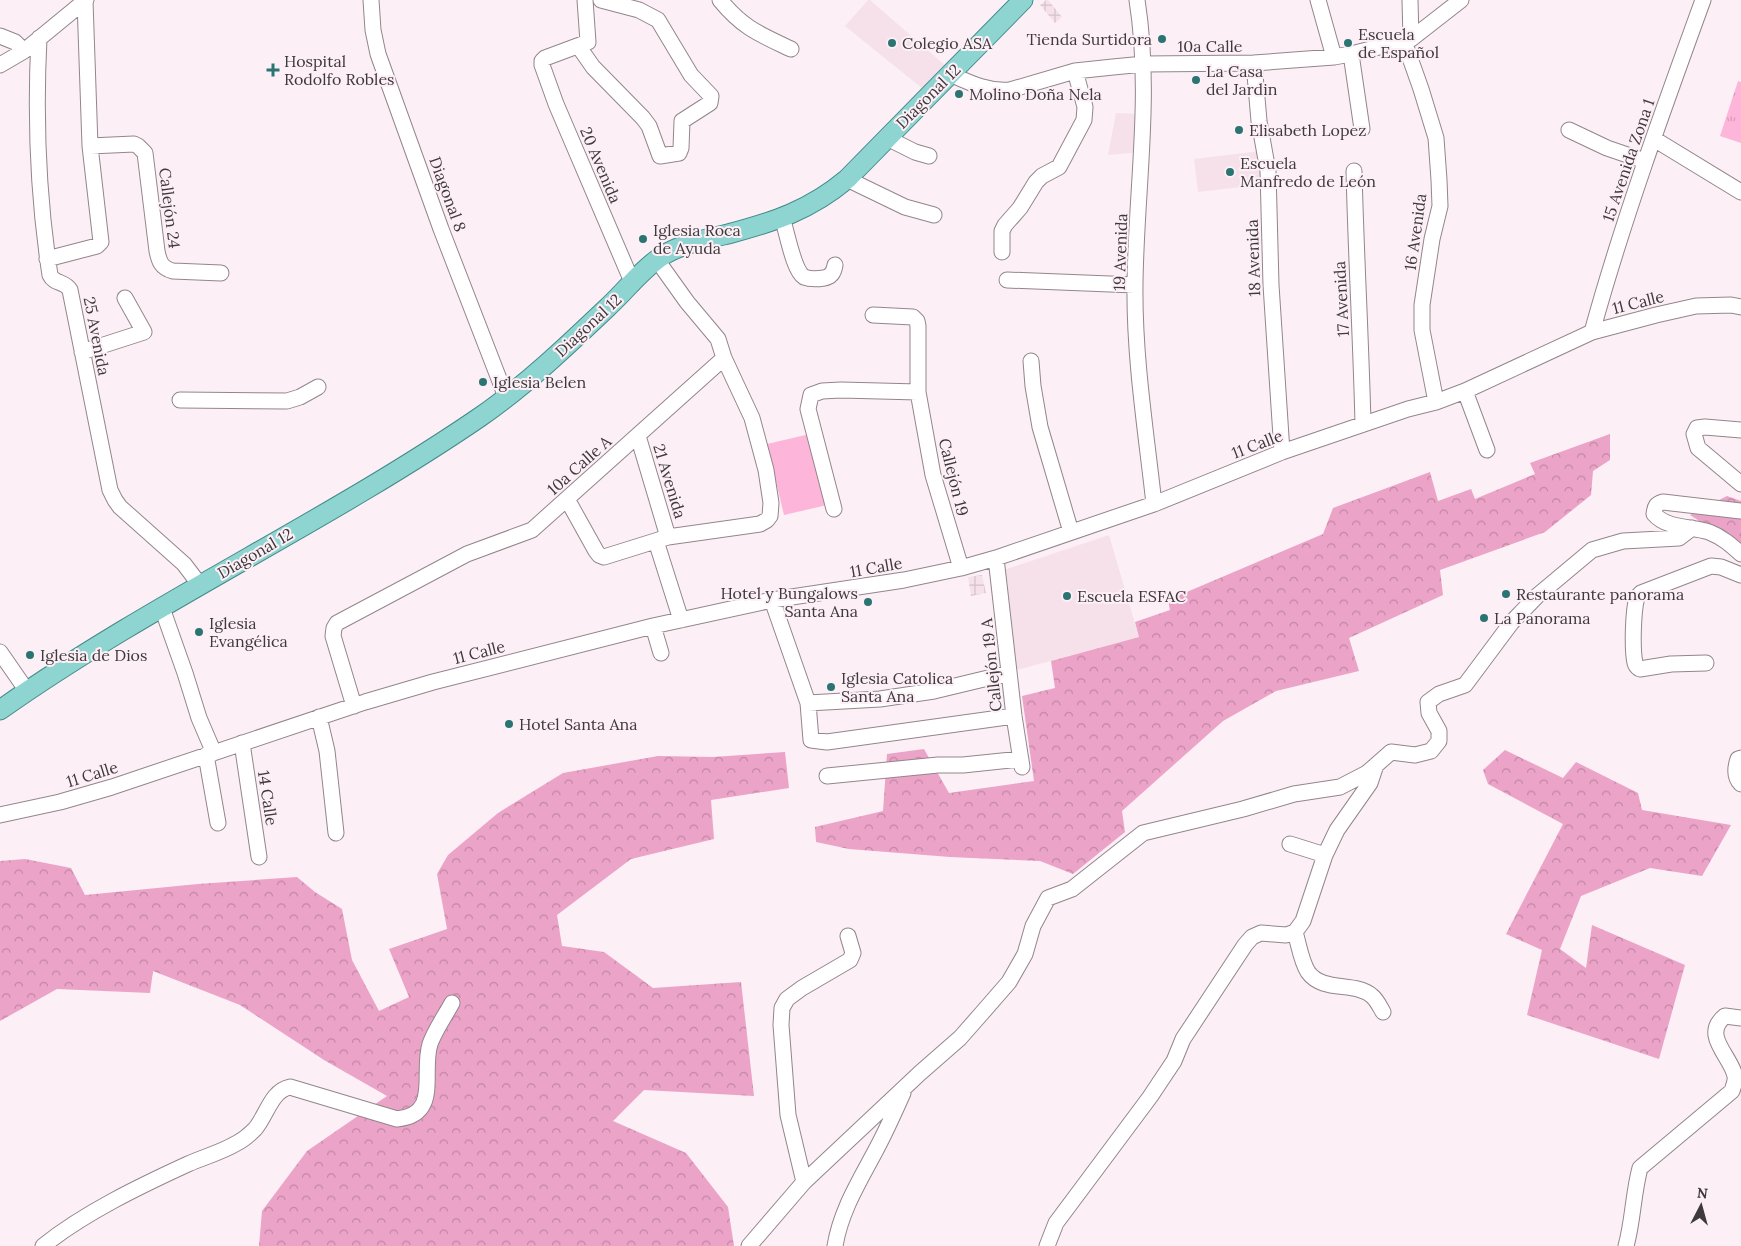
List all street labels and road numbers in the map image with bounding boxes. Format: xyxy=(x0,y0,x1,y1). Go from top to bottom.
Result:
street label: 10a Calle xyxy=(1177,36,1243,56)
street label: Diagonal 12 xyxy=(891,59,965,133)
street label: 15 Avenida Zona 1 xyxy=(1598,96,1658,224)
street label: 20 Avenida xyxy=(576,124,626,206)
street label: Diagonal 8 xyxy=(425,154,471,234)
street label: Callejón 24 xyxy=(155,166,185,250)
street label: 16 Avenida xyxy=(1400,192,1430,272)
street label: 19 Avenida xyxy=(1109,213,1131,291)
street label: 18 Avenida xyxy=(1242,219,1264,297)
street label: 17 Avenida xyxy=(1329,261,1353,337)
street label: 11 Calle xyxy=(1610,286,1666,318)
street label: Diagonal 12 xyxy=(551,289,625,361)
street label: 25 Avenida xyxy=(80,295,114,377)
street label: 11 Calle xyxy=(1229,425,1285,463)
street label: 10a Calle A xyxy=(543,430,616,499)
street label: Callejón 19 xyxy=(935,436,973,518)
street label: 21 Avenida xyxy=(649,441,691,521)
street label: Diagonal 12 xyxy=(214,523,296,583)
street label: 11 Calle xyxy=(848,553,904,581)
street label: Callejón 19 A xyxy=(976,616,1006,713)
street label: 11 Calle xyxy=(451,636,507,668)
street label: 11 Calle xyxy=(64,757,120,791)
street label: 14 Calle xyxy=(254,769,282,827)

